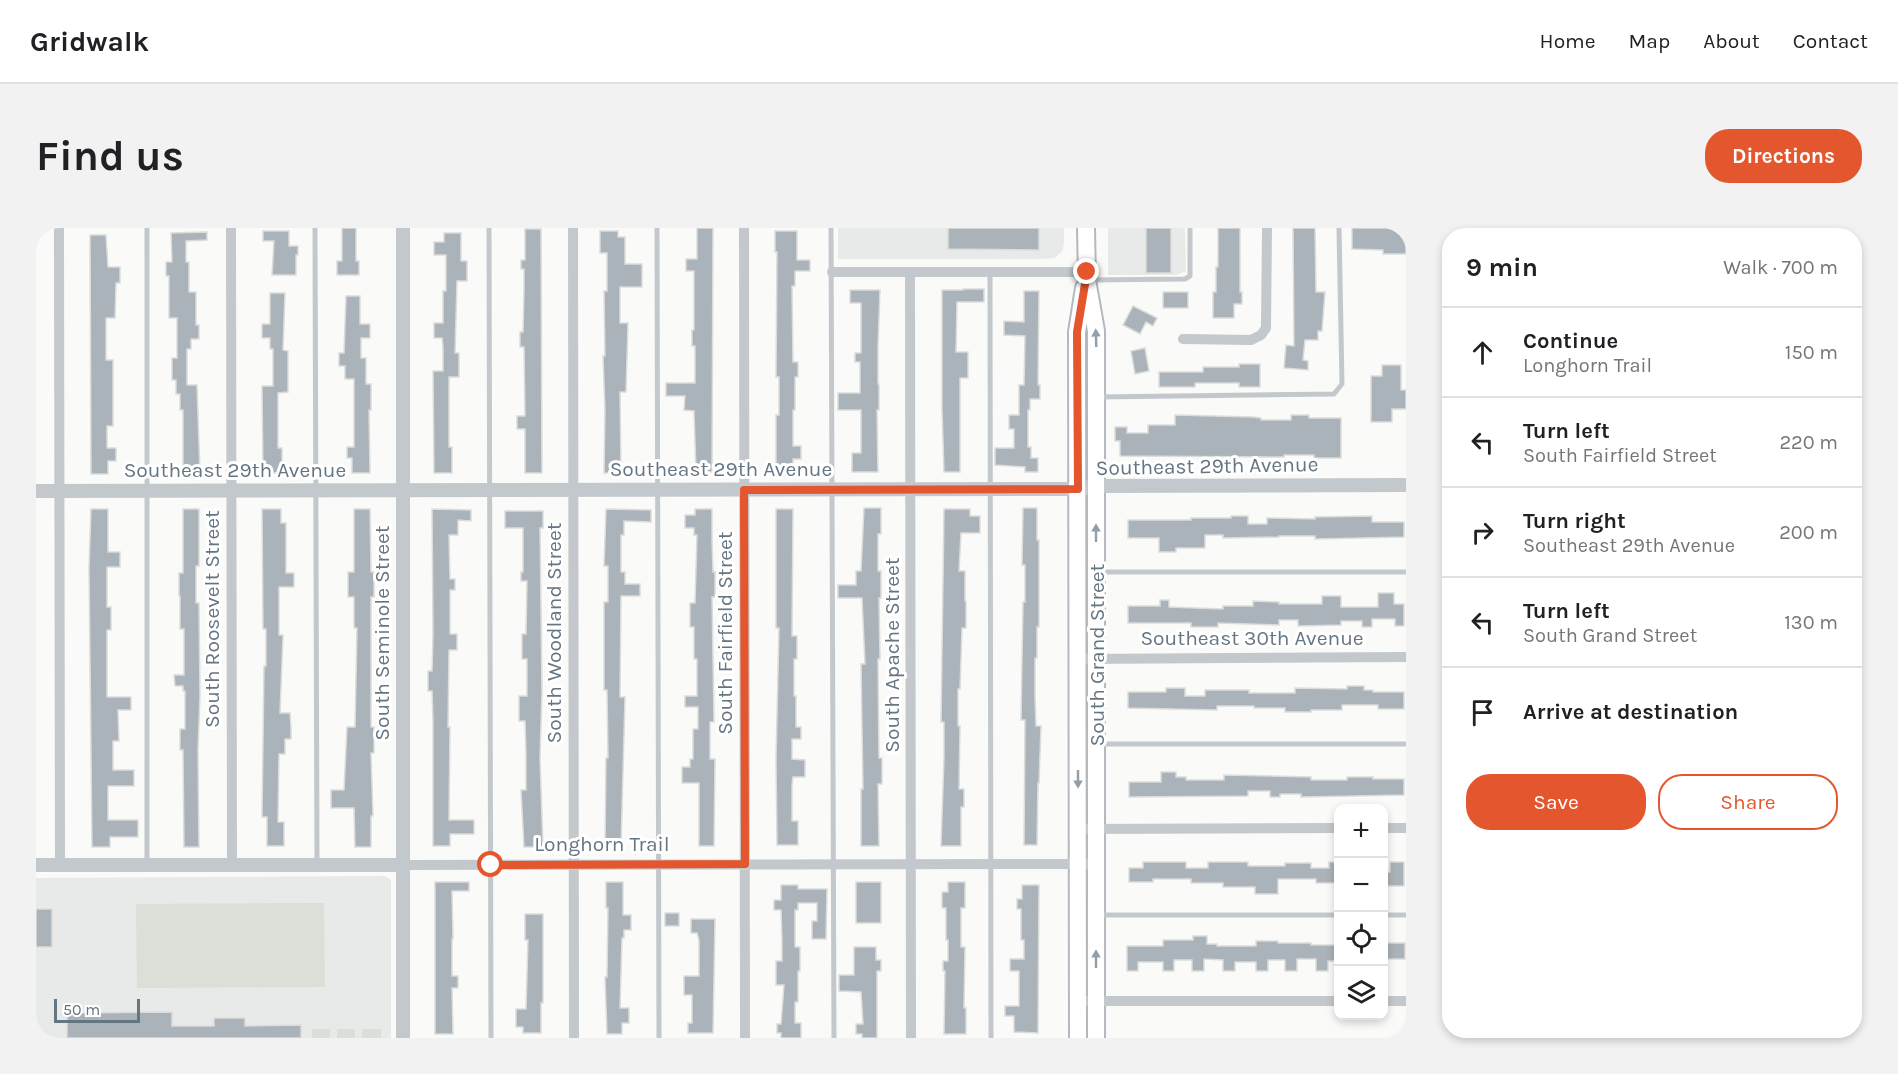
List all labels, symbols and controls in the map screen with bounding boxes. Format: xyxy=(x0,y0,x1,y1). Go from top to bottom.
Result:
text: Gridwalk xyxy=(30,25,149,58)
text: Home xyxy=(1540,29,1596,53)
text: Map xyxy=(1629,29,1670,53)
text: About xyxy=(1703,29,1760,53)
text: Contact xyxy=(1793,29,1868,53)
button: Directions xyxy=(1705,129,1862,183)
text: Find us xyxy=(36,131,184,181)
text: 9 min xyxy=(1466,252,1538,283)
text: Walk · 700 m xyxy=(1723,256,1838,279)
route end xyxy=(1073,258,1099,284)
one-way arrow xyxy=(1091,328,1101,347)
text: Continue xyxy=(1523,328,1618,354)
icon: ahead xyxy=(1466,336,1499,369)
text: 150 m xyxy=(1785,341,1838,364)
text: Longhorn Trail xyxy=(1523,354,1652,377)
text: Turn left xyxy=(1523,418,1610,444)
icon: left xyxy=(1466,426,1499,459)
text: 220 m xyxy=(1779,431,1838,454)
text: South Fairfield Street xyxy=(1523,444,1717,467)
street label: Southeast 29th Avenue xyxy=(1095,452,1319,480)
street label: Southeast 29th Avenue xyxy=(610,457,832,481)
street label: Southeast 29th Avenue xyxy=(124,458,346,482)
text: Turn right xyxy=(1523,508,1626,534)
street label: South Roosevelt Street xyxy=(200,510,224,728)
icon: right xyxy=(1466,516,1499,549)
text: 200 m xyxy=(1779,521,1838,544)
street label: South Woodland Street xyxy=(542,522,566,744)
one-way arrow xyxy=(1091,523,1101,542)
street label: South Seminole Street xyxy=(370,525,394,741)
street label: South Fairfield Street xyxy=(713,531,737,735)
text: Southeast 29th Avenue xyxy=(1523,534,1735,557)
street label: South Apache Street xyxy=(880,557,904,753)
street label: South Grand Street xyxy=(1085,563,1109,746)
text: Turn left xyxy=(1523,598,1610,624)
icon: left xyxy=(1466,606,1499,639)
text: 130 m xyxy=(1784,611,1838,634)
text: South Grand Street xyxy=(1523,624,1697,647)
street label: Southeast 30th Avenue xyxy=(1140,626,1364,650)
icon: arrive xyxy=(1466,696,1499,729)
text: Arrive at destination xyxy=(1523,699,1738,725)
one-way arrow xyxy=(1073,769,1083,788)
button: Save xyxy=(1466,774,1646,830)
button: Share xyxy=(1658,774,1838,830)
map controls xyxy=(1334,804,1388,1020)
button: + xyxy=(1334,804,1388,858)
street label: Longhorn Trail xyxy=(534,832,670,856)
route start xyxy=(477,851,503,877)
button: − xyxy=(1334,858,1388,912)
button: locate xyxy=(1334,912,1388,966)
one-way arrow xyxy=(1091,949,1101,968)
button: layers xyxy=(1334,966,1388,1020)
scale bar xyxy=(54,996,140,1024)
text: 50 m xyxy=(63,1000,100,1019)

